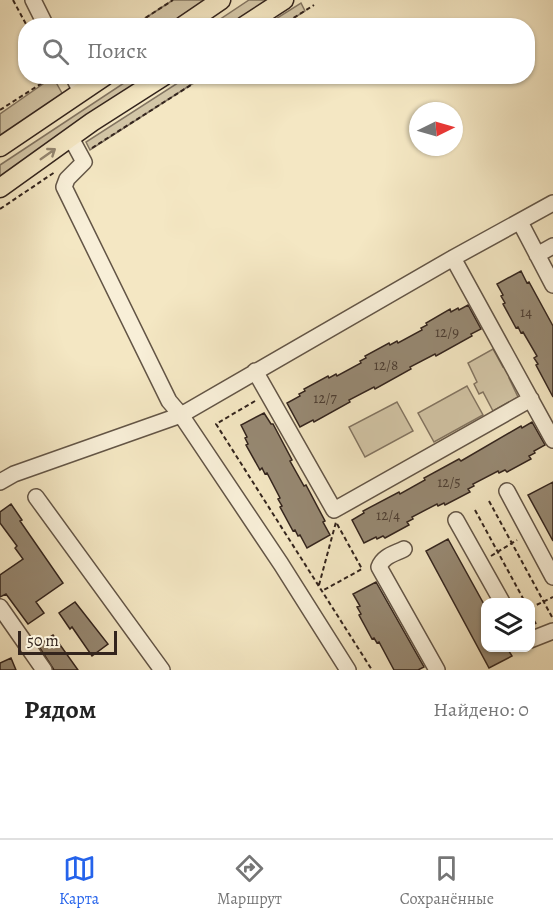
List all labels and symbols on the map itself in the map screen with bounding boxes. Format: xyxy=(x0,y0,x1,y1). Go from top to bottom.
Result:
north arrow xyxy=(409,102,463,156)
one-way arrow xyxy=(39,148,55,160)
house number: 14 xyxy=(520,302,532,322)
house number: 12/9 xyxy=(435,322,459,342)
house number: 12/8 xyxy=(374,355,398,375)
house number: 12/7 xyxy=(313,388,337,408)
house number: 12/5 xyxy=(437,472,461,492)
house number: 12/4 xyxy=(376,505,400,525)
scale bar xyxy=(18,628,117,656)

